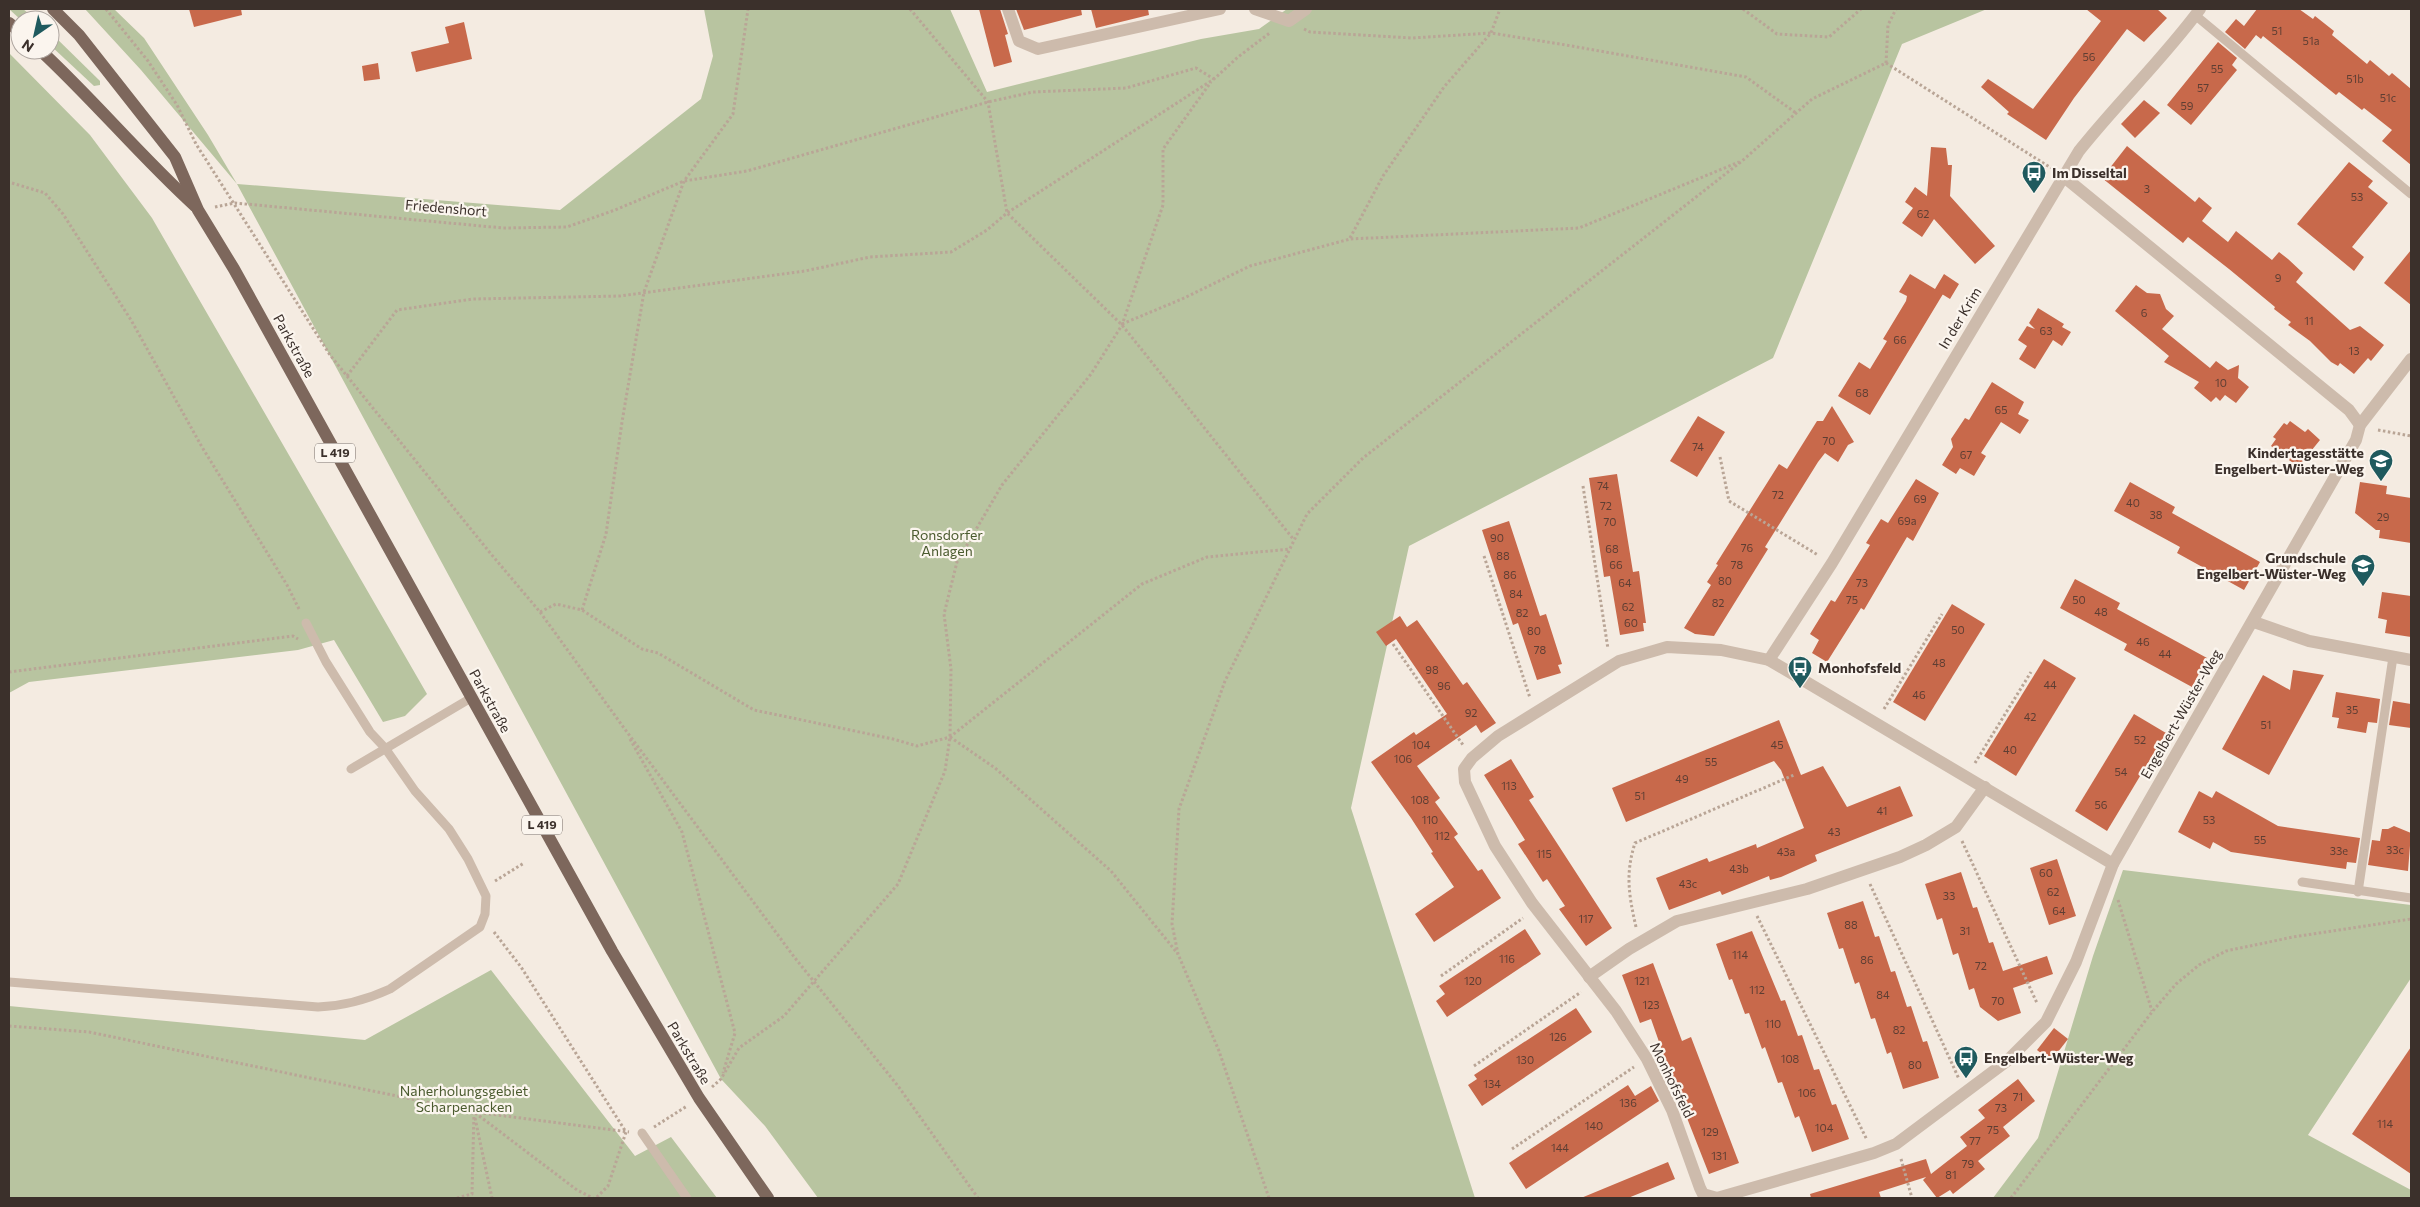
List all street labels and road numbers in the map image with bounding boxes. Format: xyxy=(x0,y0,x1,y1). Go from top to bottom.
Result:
street label: Friedenshort xyxy=(404,195,488,220)
street label: In der Krim xyxy=(1934,284,1985,352)
street label: Parkstraße xyxy=(270,311,319,380)
road number: L 419 xyxy=(315,443,355,462)
street label: Engelbert-Wüster-Weg xyxy=(2137,646,2225,782)
street label: Parkstraße xyxy=(466,666,515,735)
road number: L 419 xyxy=(522,816,562,834)
street label: Parkstraße xyxy=(664,1018,715,1087)
street label: Monhofsfeld xyxy=(1647,1039,1698,1120)

